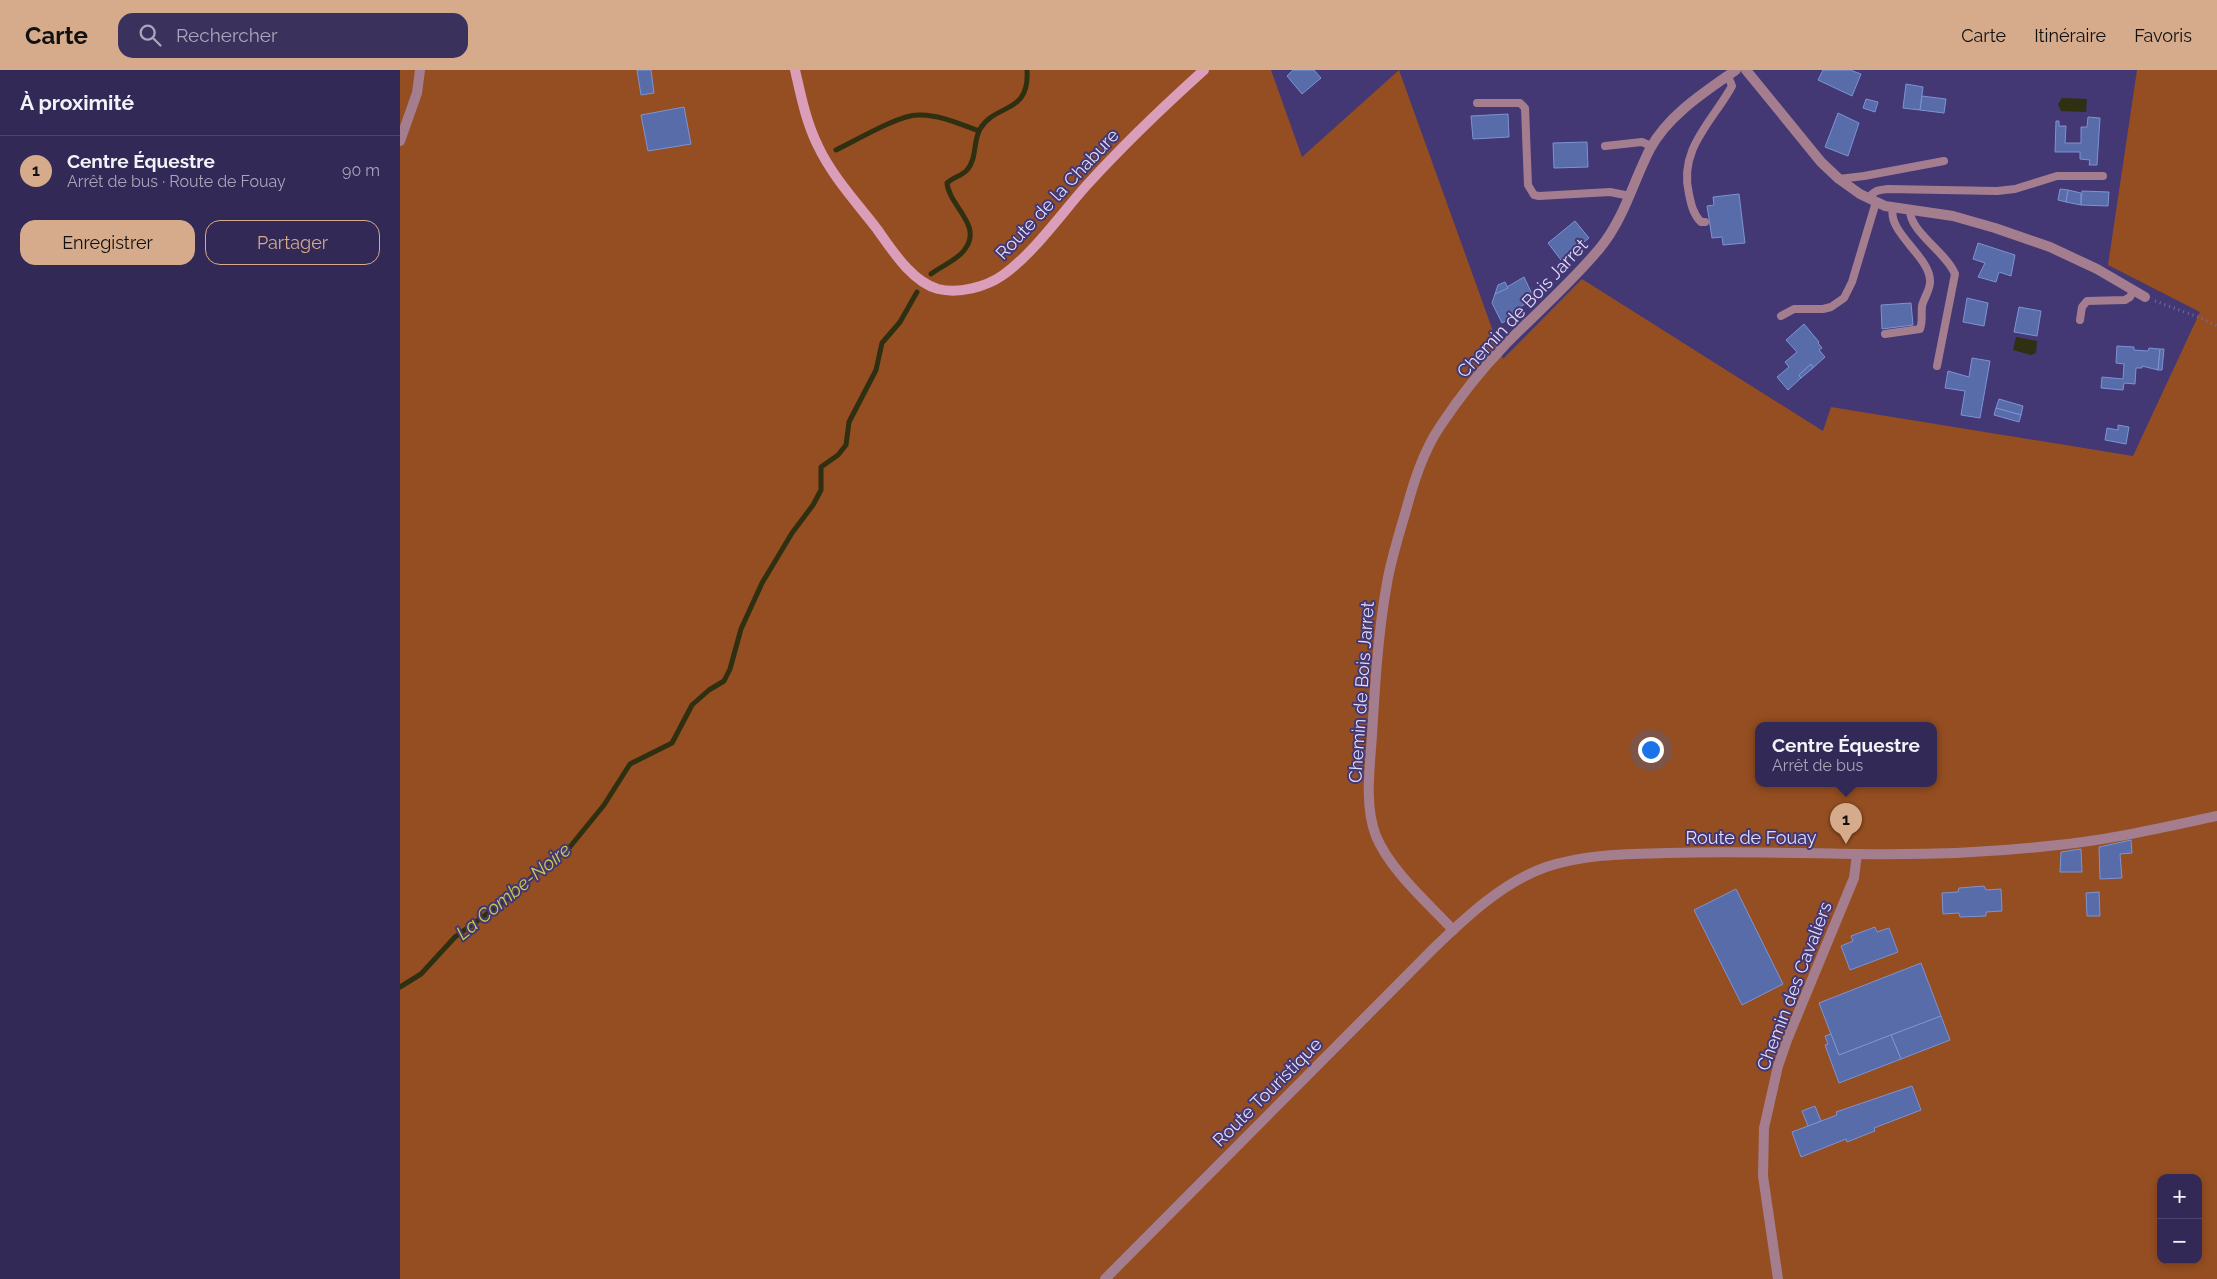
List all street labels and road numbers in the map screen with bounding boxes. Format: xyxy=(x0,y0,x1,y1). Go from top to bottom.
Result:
street label: Route de la Chabure xyxy=(991,124,1123,264)
street label: Chemin de Bois Jarret xyxy=(1452,234,1592,382)
street label: Chemin de Bois Jarret xyxy=(1344,601,1378,783)
street label: Route de Fouay xyxy=(1686,827,1817,848)
street label: Chemin des Cavaliers xyxy=(1752,898,1836,1074)
street label: Route Touristique xyxy=(1208,1033,1326,1151)

